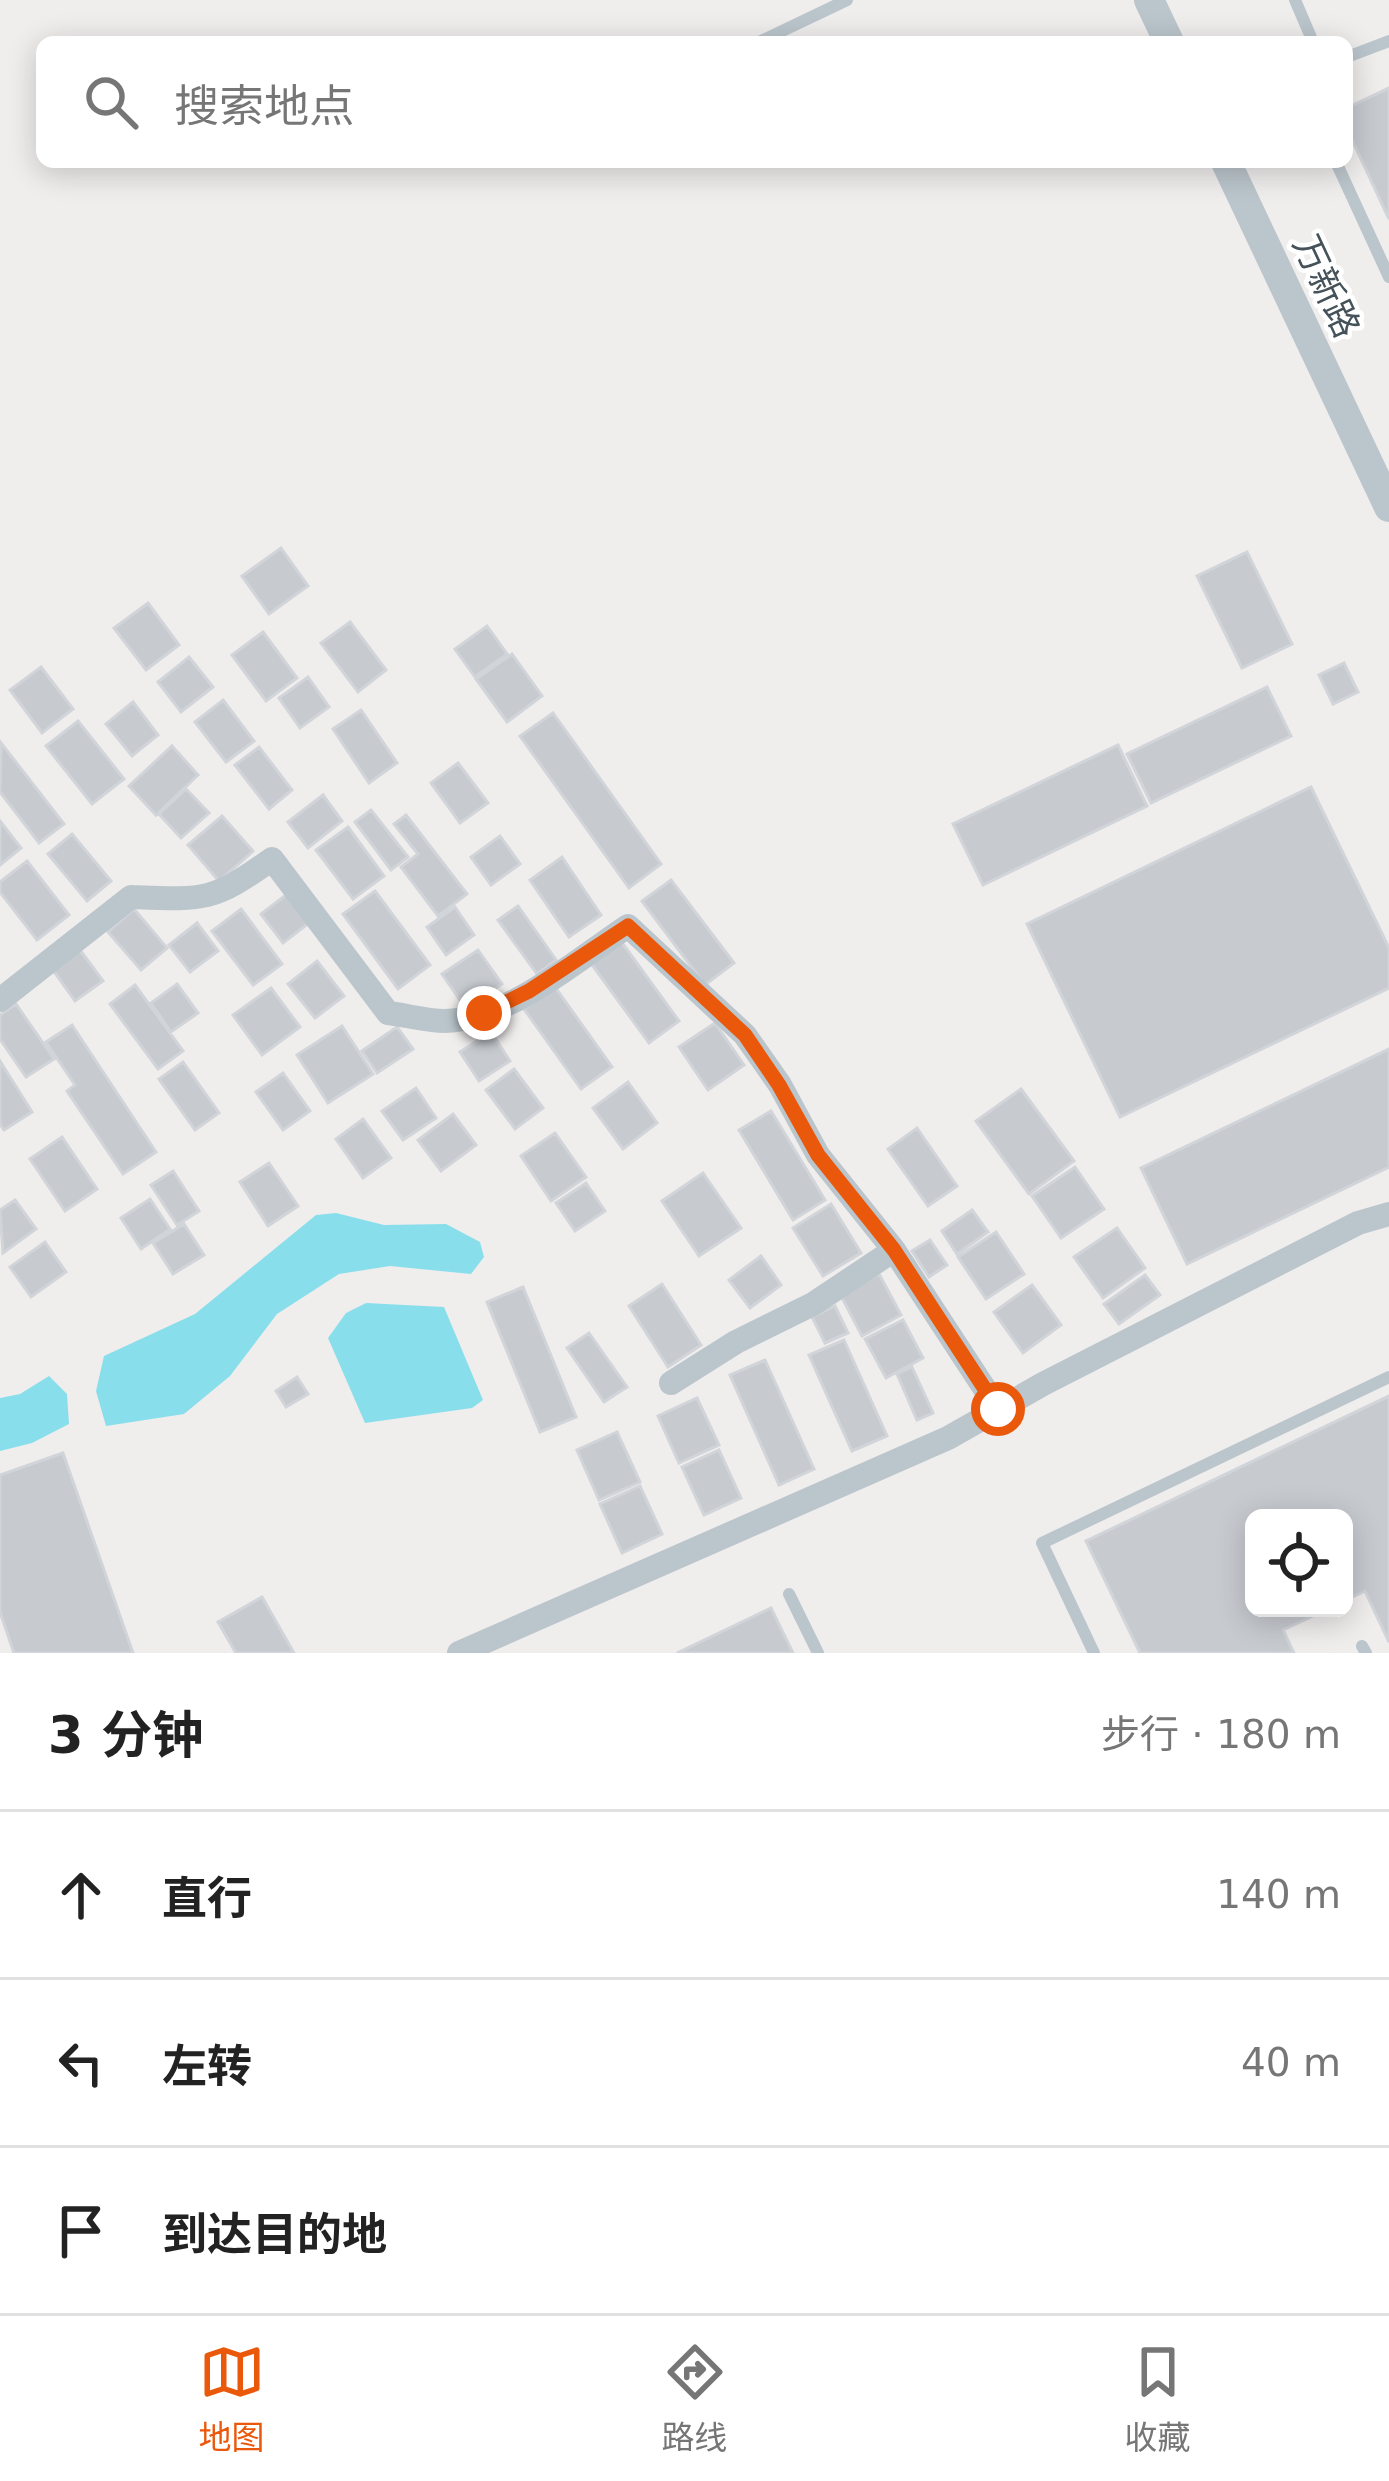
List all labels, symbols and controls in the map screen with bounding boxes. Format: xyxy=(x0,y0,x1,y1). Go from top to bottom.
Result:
search box xyxy=(36,36,1353,168)
icon: search xyxy=(78,69,144,135)
text: 搜索地点 xyxy=(174,80,354,133)
street label: 万新路 xyxy=(1285,229,1368,344)
route end xyxy=(457,986,511,1040)
route start xyxy=(971,1382,1025,1436)
map controls xyxy=(1245,1509,1353,1617)
button: locate xyxy=(1245,1509,1353,1617)
text: 3 分钟 xyxy=(48,1706,203,1765)
text: 步行 · 180 m xyxy=(1101,1712,1341,1757)
icon: ahead xyxy=(48,1862,114,1928)
text: 直行 xyxy=(162,1872,252,1925)
text: 140 m xyxy=(1216,1872,1341,1917)
icon: left xyxy=(48,2030,114,2096)
text: 左转 xyxy=(162,2040,252,2093)
text: 40 m xyxy=(1241,2040,1341,2085)
icon: arrive xyxy=(48,2198,114,2264)
text: 到达目的地 xyxy=(162,2208,387,2261)
tab: 地图 xyxy=(199,2339,265,2459)
tab: 路线 xyxy=(662,2339,728,2459)
tab: 收藏 xyxy=(1125,2339,1191,2459)

